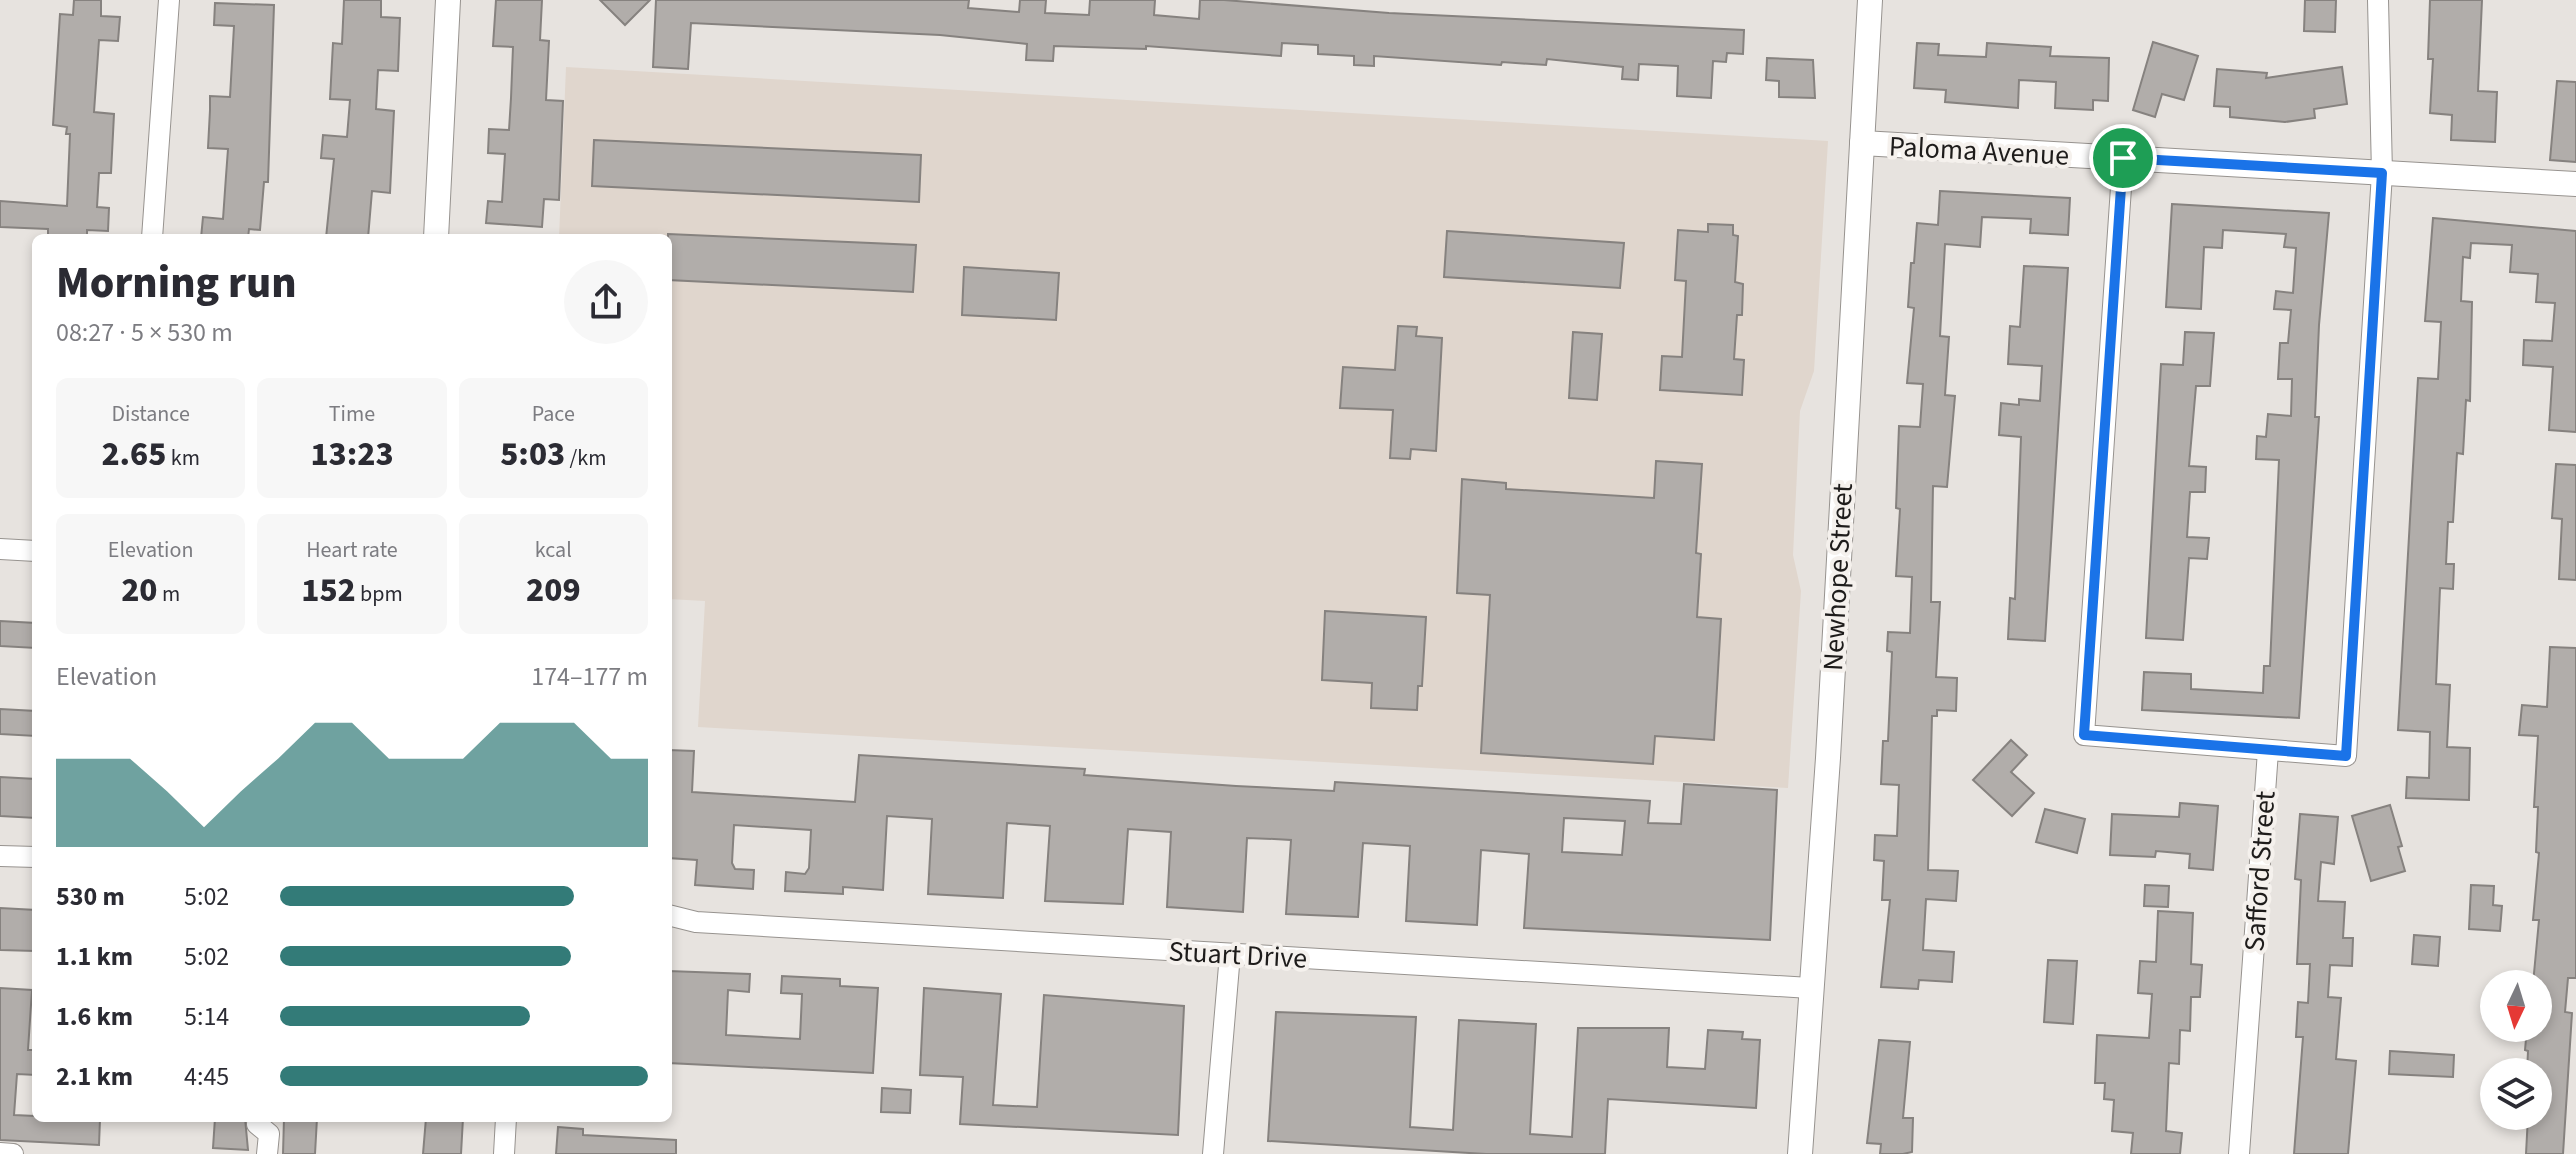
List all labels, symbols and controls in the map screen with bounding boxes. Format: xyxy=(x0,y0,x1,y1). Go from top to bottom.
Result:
pin xyxy=(2089,124,2157,192)
street label: Paloma Avenue xyxy=(1888,126,2070,176)
icon: arrive xyxy=(2101,136,2145,180)
text: Morning run xyxy=(56,252,297,315)
button: share xyxy=(564,260,648,344)
text: 08:27 · 5 × 530 m xyxy=(56,314,233,351)
text: Distance xyxy=(112,398,190,430)
text: Time xyxy=(329,398,375,430)
text: Pace xyxy=(532,398,575,430)
text: 2.65 xyxy=(101,430,166,479)
text: 13:23 xyxy=(310,430,394,479)
text: 5:03 xyxy=(500,430,565,479)
text: km xyxy=(166,442,200,474)
text: /km xyxy=(565,442,606,474)
street label: Newhope Street xyxy=(1813,482,1863,672)
text: Elevation xyxy=(108,534,194,566)
text: Heart rate xyxy=(306,534,398,566)
text: kcal xyxy=(535,534,572,566)
text: 20 xyxy=(121,566,158,615)
text: 152 xyxy=(301,566,356,615)
text: 209 xyxy=(526,566,581,615)
text: m xyxy=(158,578,180,610)
text: bpm xyxy=(356,578,403,610)
text: Elevation xyxy=(56,658,157,695)
text: 174–177 m xyxy=(531,658,648,695)
street label: Safford Street xyxy=(2234,789,2286,953)
text: 530 m xyxy=(56,878,125,915)
text: 5:02 xyxy=(184,878,229,915)
street label: Stuart Drive xyxy=(1168,931,1308,979)
text: 1.1 km xyxy=(56,938,133,975)
text: 5:02 xyxy=(184,938,229,975)
north arrow xyxy=(2480,970,2552,1042)
map controls xyxy=(2480,970,2552,1130)
text: 1.6 km xyxy=(56,998,133,1035)
text: 5:14 xyxy=(184,998,229,1035)
text: 2.1 km xyxy=(56,1058,133,1095)
text: 4:45 xyxy=(184,1058,229,1095)
button: layers xyxy=(2480,1058,2552,1130)

